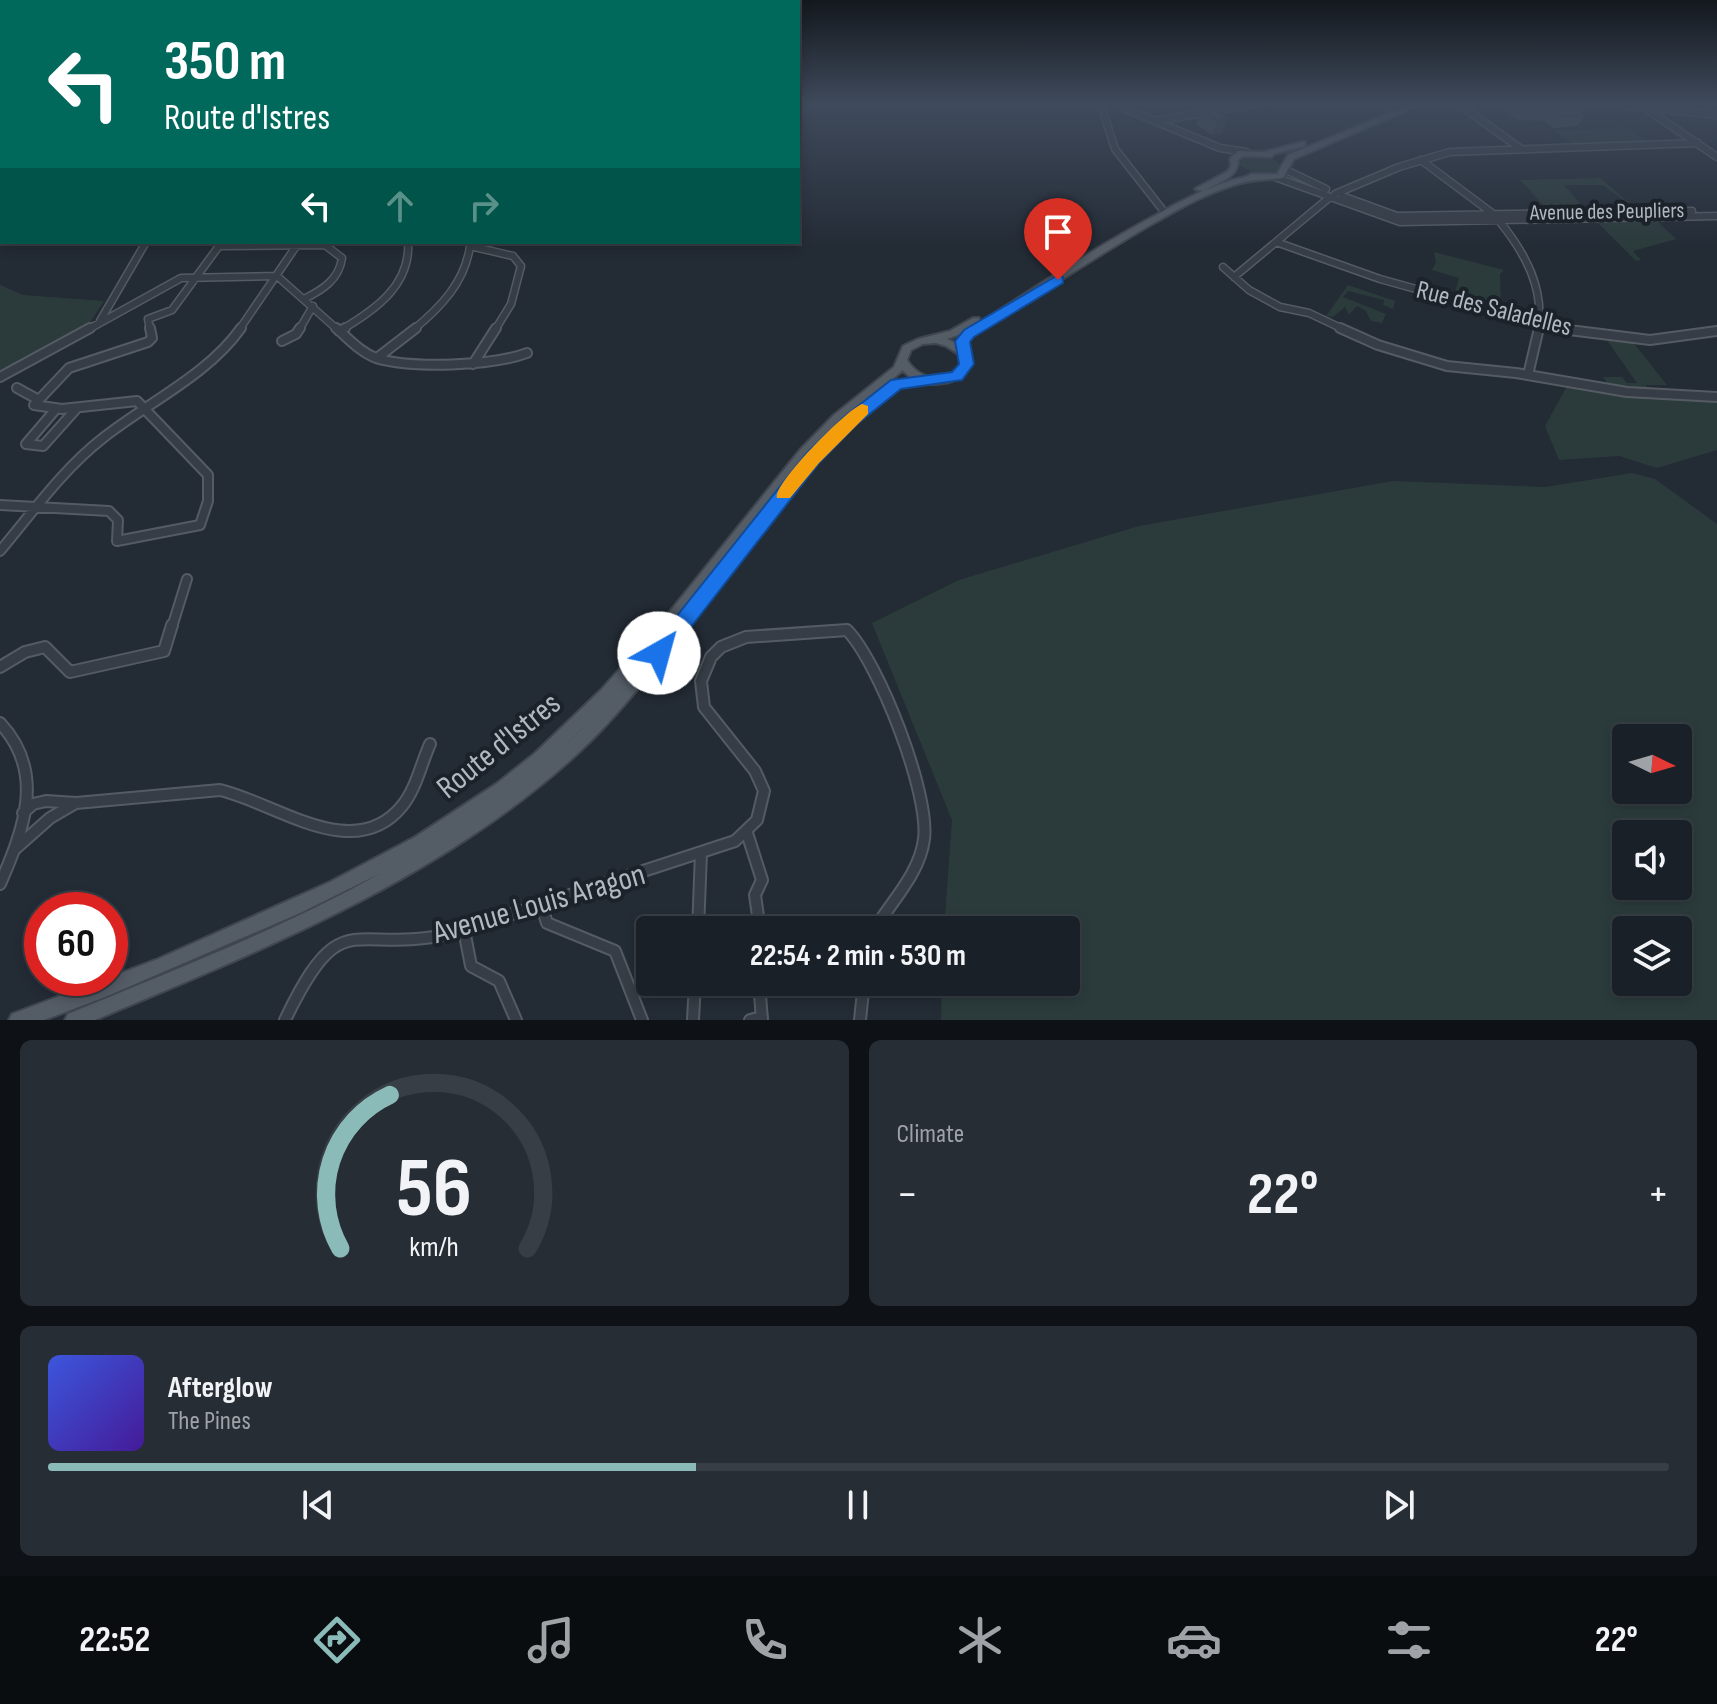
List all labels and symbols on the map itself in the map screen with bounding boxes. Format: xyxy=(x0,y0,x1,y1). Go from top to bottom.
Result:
street label: Avenue des Peupliers xyxy=(1529,197,1685,227)
pin xyxy=(1024,198,1092,280)
street label: Rue des Saladelles xyxy=(1413,275,1575,343)
position arrow xyxy=(617,611,701,695)
street label: Route d'Istres xyxy=(429,684,569,808)
north arrow xyxy=(1612,724,1692,804)
street label: Avenue Louis Aragon xyxy=(427,855,650,953)
speed limit sign: 60 xyxy=(24,892,128,996)

